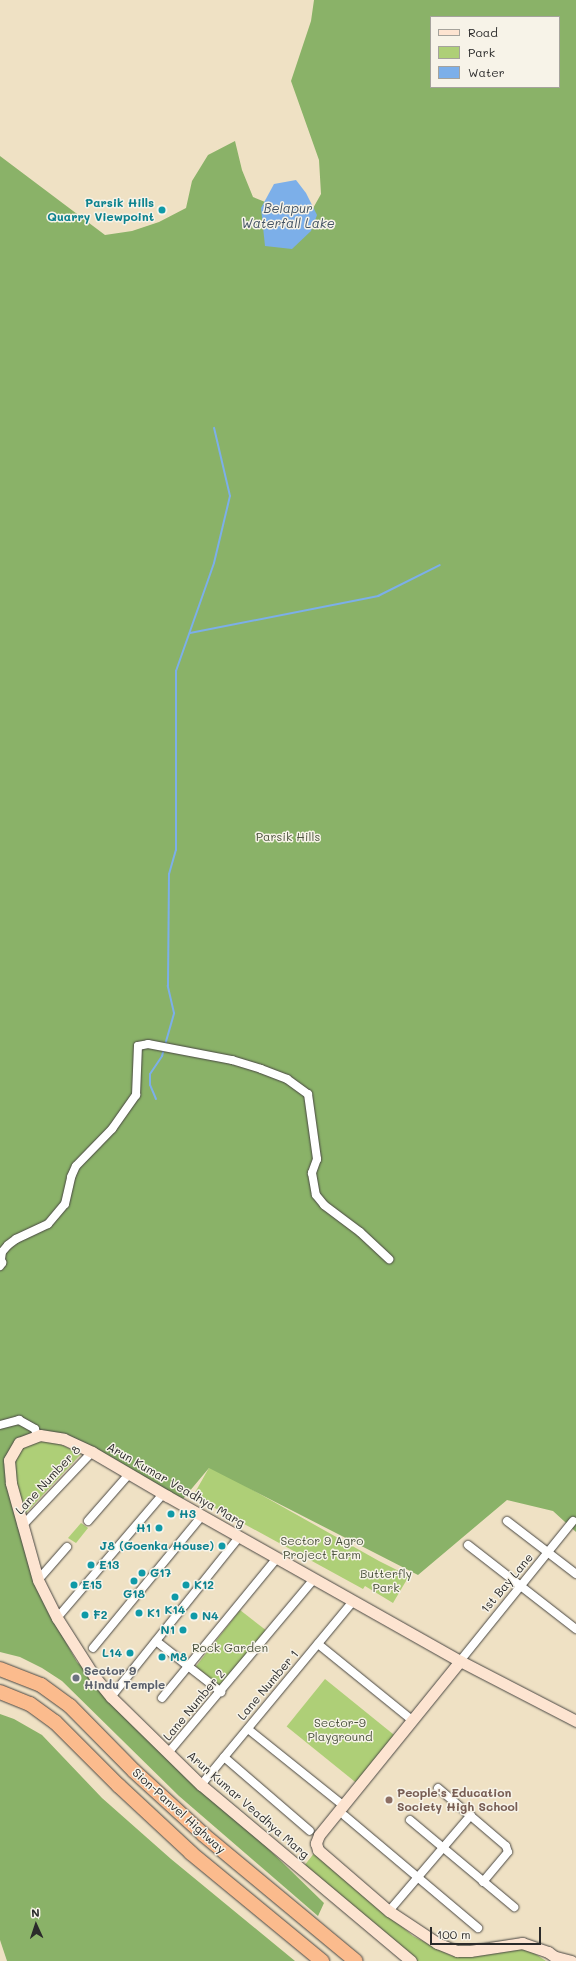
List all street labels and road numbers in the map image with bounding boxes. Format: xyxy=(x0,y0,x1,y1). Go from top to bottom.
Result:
street label: Arun Kumar Veadhya Marg xyxy=(105,1440,247,1530)
street label: Lane Number 8 xyxy=(12,1443,84,1517)
street label: 1st Bay Lane xyxy=(478,1550,536,1616)
street label: Lane Number 1 xyxy=(235,1647,301,1723)
street label: Lane Number 2 xyxy=(160,1667,228,1743)
street label: Arun Kumar Veadhya Marg xyxy=(184,1748,312,1862)
street label: Sion-Panvel Highway xyxy=(129,1765,229,1857)

